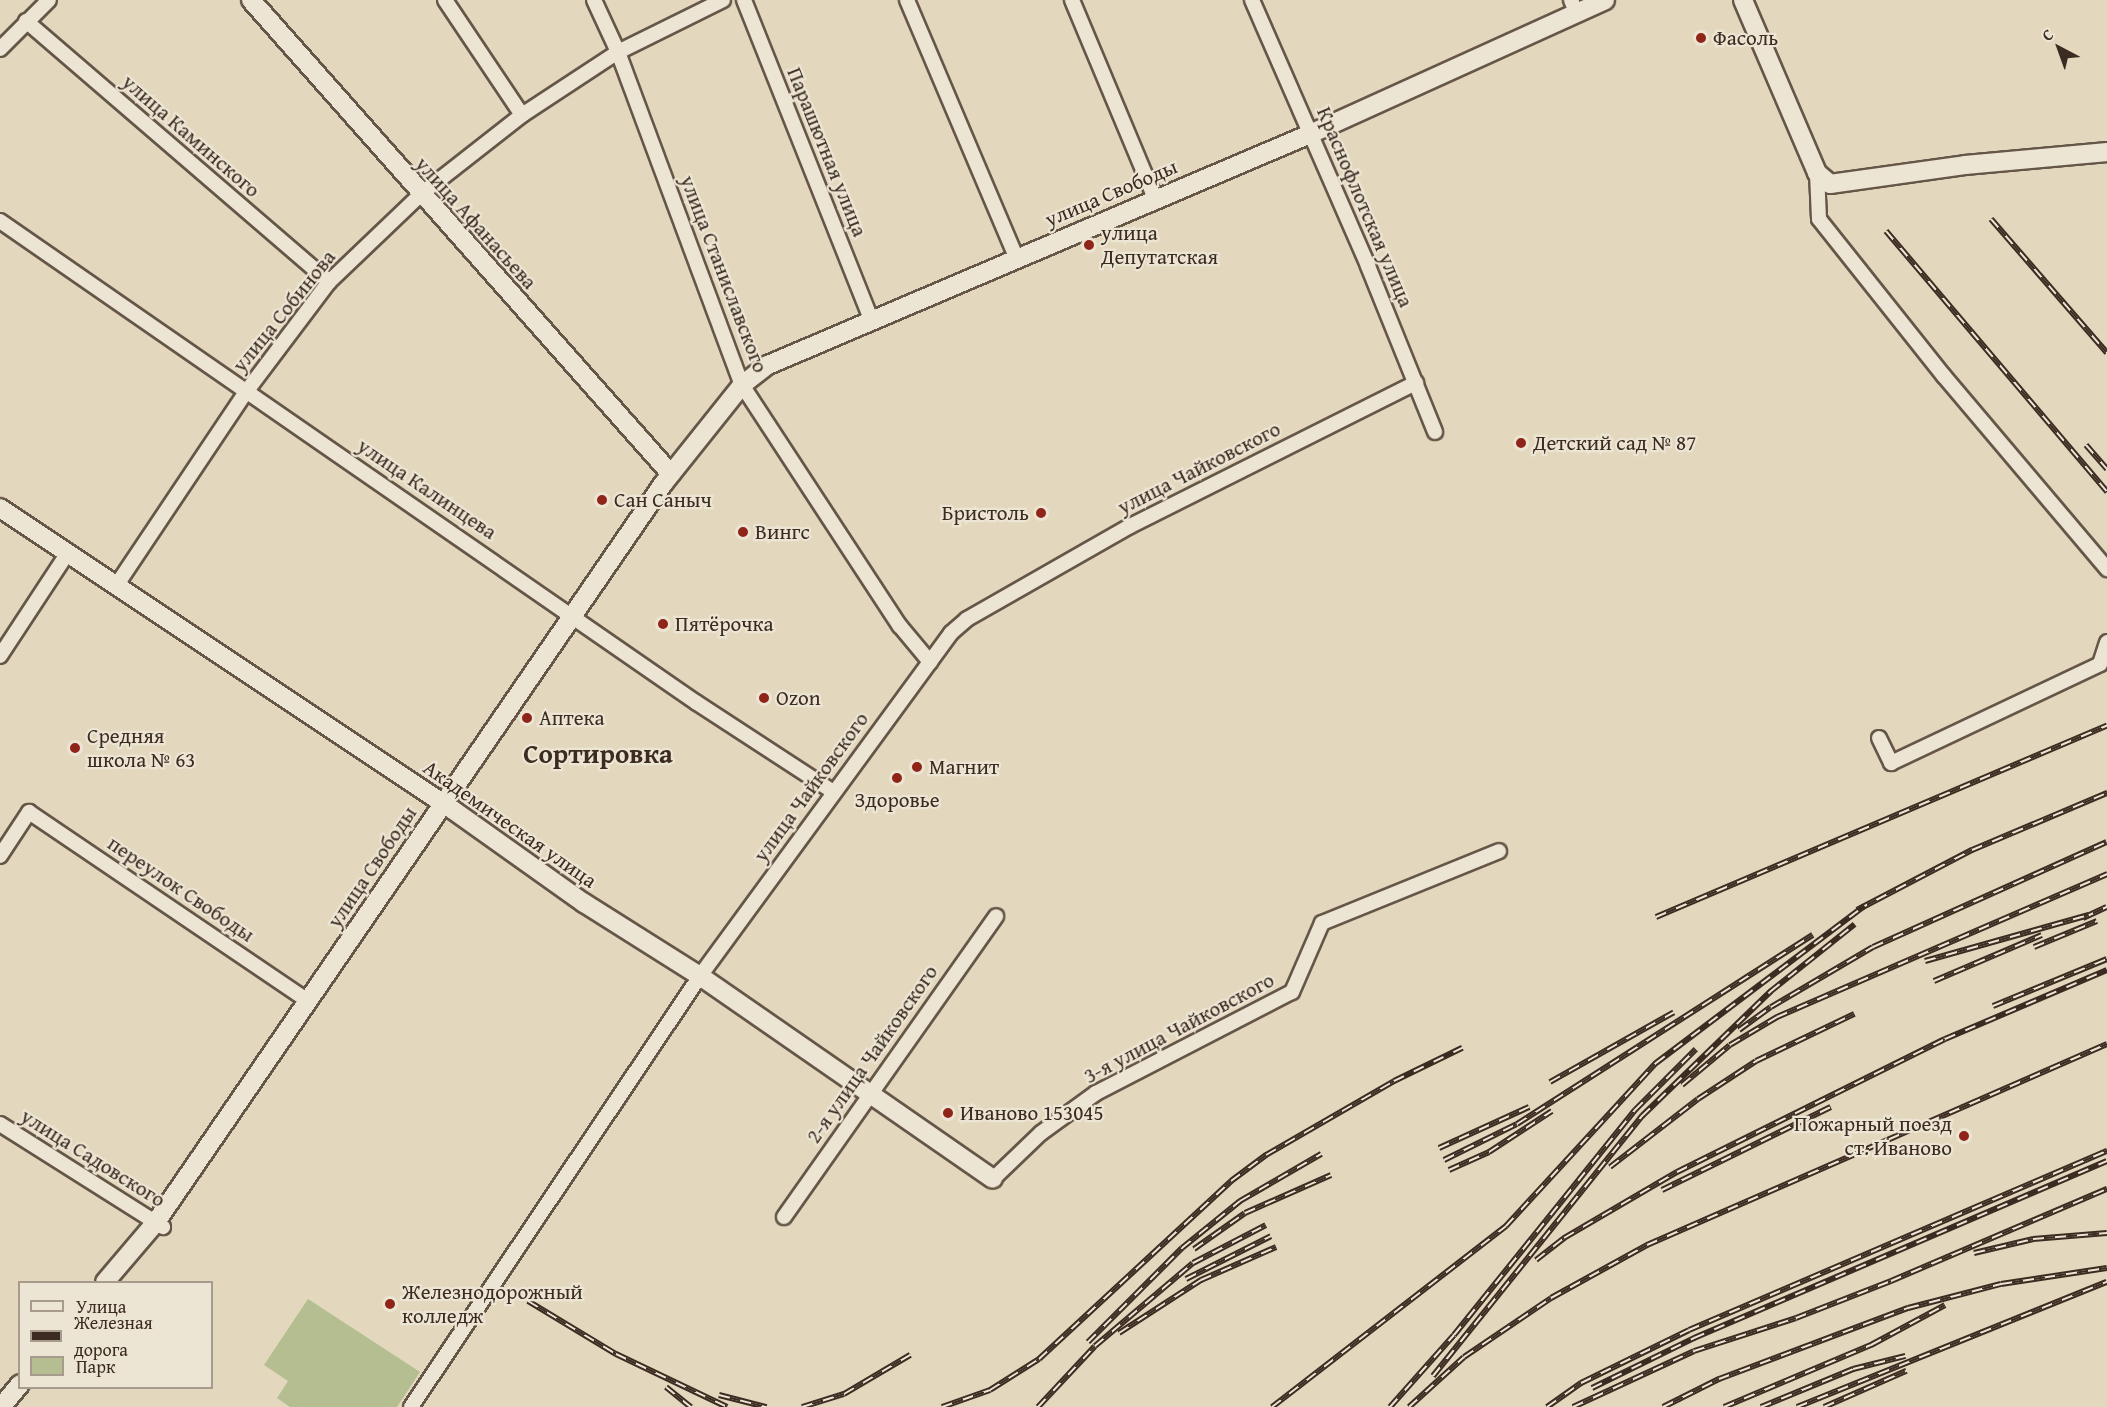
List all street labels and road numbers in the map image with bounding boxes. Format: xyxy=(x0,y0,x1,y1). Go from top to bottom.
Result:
street label: Парашютная улица xyxy=(782,64,872,240)
street label: улица Каминского xyxy=(117,69,265,203)
street label: Краснофлотская улица xyxy=(1311,103,1419,311)
street label: улица Афанасьева xyxy=(410,152,542,294)
street label: улица Свободы xyxy=(1041,154,1181,232)
street label: улица Станиславского xyxy=(675,172,773,376)
street label: улица Собинова xyxy=(227,245,341,377)
street label: улица Чайковского xyxy=(1113,416,1285,520)
street label: улица Калинцева xyxy=(353,433,501,545)
street label: улица Чайковского xyxy=(748,707,874,867)
street label: Академическая улица xyxy=(418,755,602,893)
street label: улица Свободы xyxy=(322,801,422,933)
street label: переулок Свободы xyxy=(103,831,259,947)
street label: 2-я улица Чайковского xyxy=(801,960,943,1148)
street label: 3-я улица Чайковского xyxy=(1080,967,1278,1089)
street label: улица Садовского xyxy=(16,1103,170,1213)

